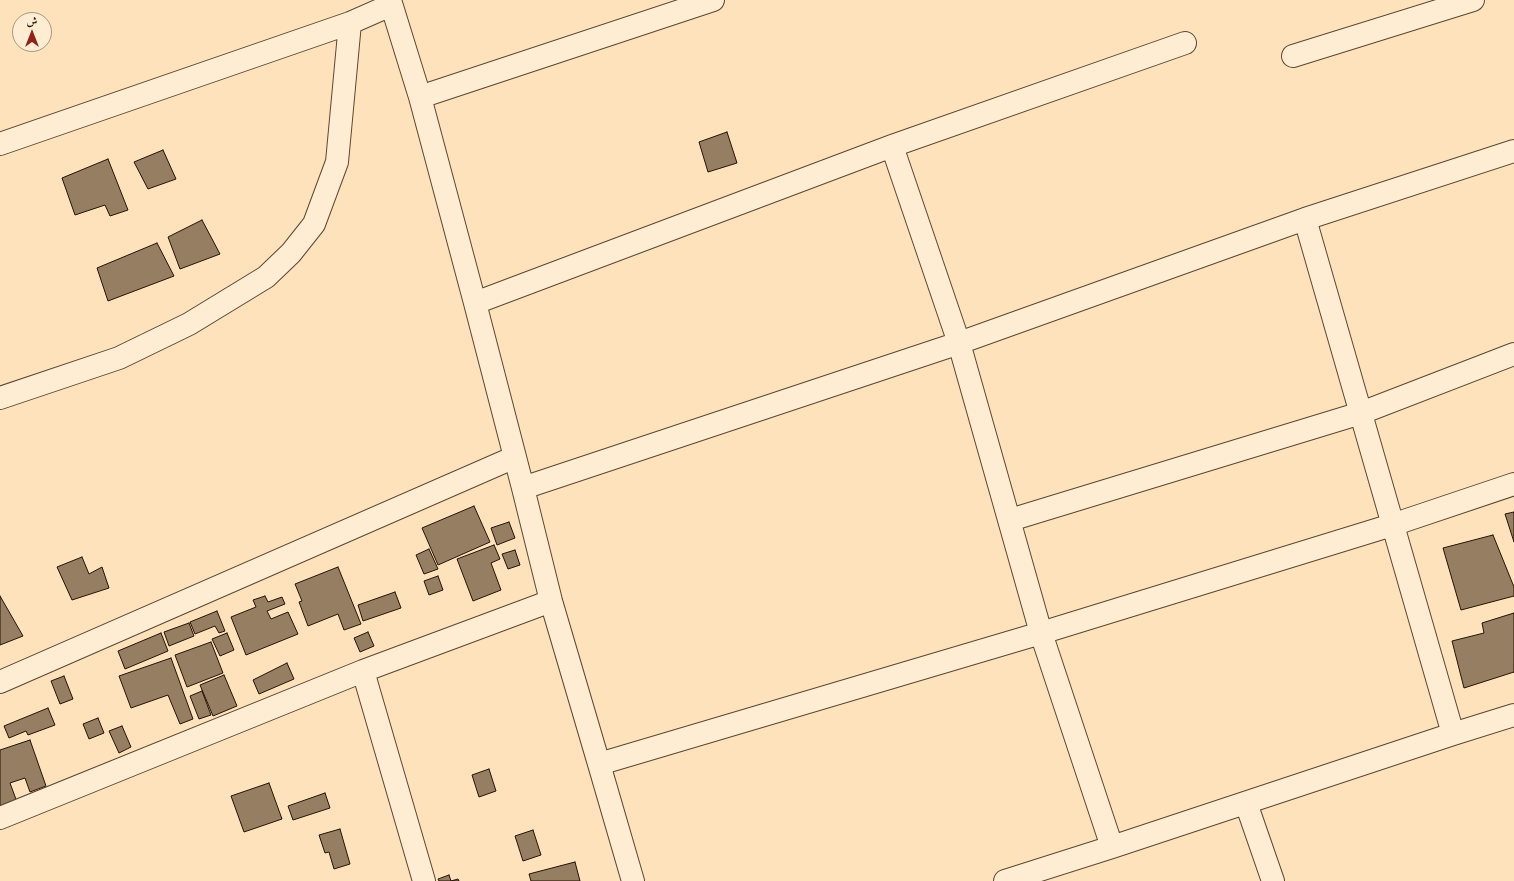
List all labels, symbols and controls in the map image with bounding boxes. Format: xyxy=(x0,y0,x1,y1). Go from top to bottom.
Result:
north arrow xyxy=(12,12,52,52)
text: ش xyxy=(27,13,37,29)

